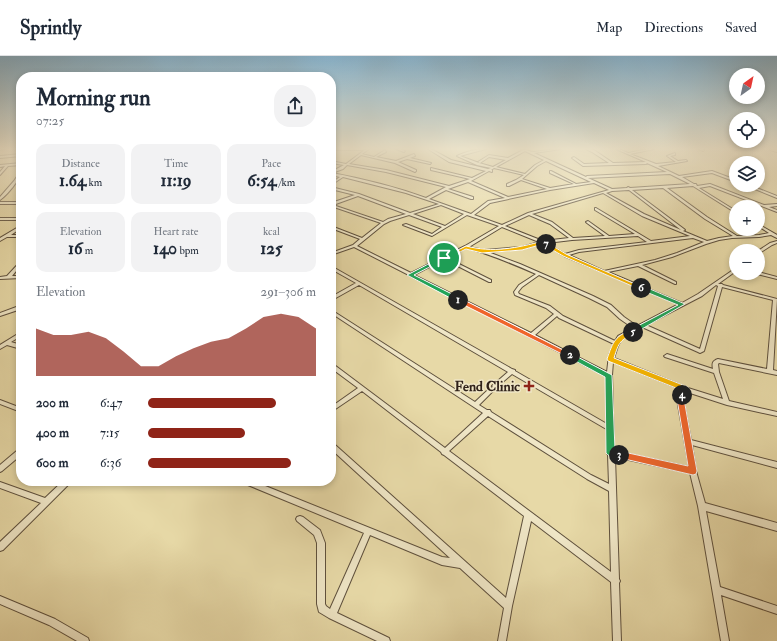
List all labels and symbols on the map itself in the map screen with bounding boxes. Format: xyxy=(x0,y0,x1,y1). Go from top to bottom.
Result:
north arrow xyxy=(729,68,765,104)
pin: 7 xyxy=(536,234,556,254)
pin xyxy=(427,241,461,275)
pin: 6 xyxy=(631,278,651,298)
pin: 1 xyxy=(448,290,468,310)
pin: 5 xyxy=(623,322,643,342)
pin: 2 xyxy=(560,345,580,365)
place label: Fend Clinic xyxy=(455,378,520,395)
marker: Fend Clinic xyxy=(523,380,535,392)
pin: 4 xyxy=(672,385,692,405)
pin: 3 xyxy=(609,445,629,465)

